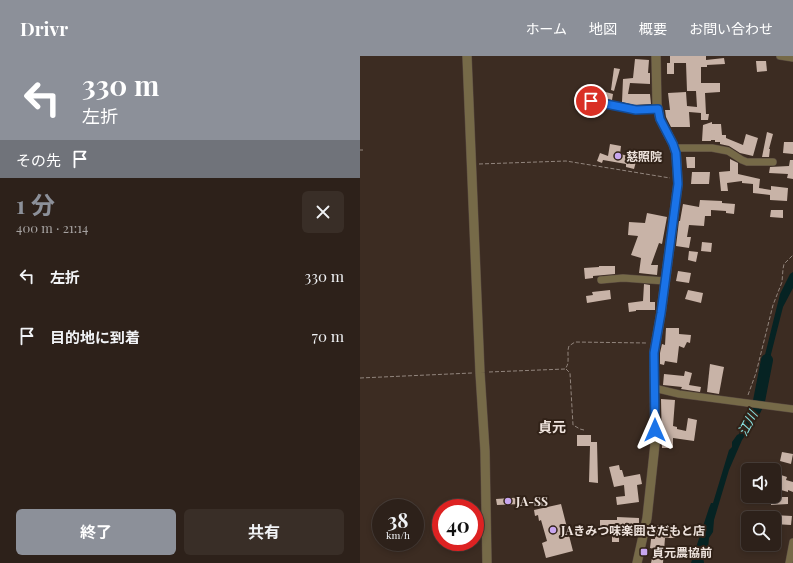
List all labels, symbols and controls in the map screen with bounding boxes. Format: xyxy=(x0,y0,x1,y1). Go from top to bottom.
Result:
text: Drivr xyxy=(20,15,68,41)
text: ホーム xyxy=(525,19,567,38)
text: 地図 xyxy=(589,19,617,38)
text: 概要 xyxy=(639,19,667,38)
text: お問い合わせ xyxy=(689,19,773,38)
text: 330 m xyxy=(82,66,159,103)
icon: left xyxy=(16,72,68,124)
pin xyxy=(574,84,608,118)
icon: arrive xyxy=(580,90,602,112)
text: 左折 xyxy=(82,104,118,128)
icon: arrive xyxy=(69,148,91,170)
place label: 慈照院 xyxy=(626,148,662,164)
text: その先 xyxy=(16,150,61,170)
marker: 慈照院 xyxy=(613,151,623,161)
text: 1 分 xyxy=(16,188,55,220)
button: close xyxy=(302,191,344,233)
text: 400 m · 21:14 xyxy=(16,219,88,236)
icon: left xyxy=(16,265,38,287)
text: 330 m xyxy=(304,266,344,286)
text: 左折 xyxy=(50,267,80,287)
icon: arrive xyxy=(16,325,38,347)
text: 70 m xyxy=(312,326,344,346)
text: 目的地に到着 xyxy=(50,327,140,347)
water label: 江川 xyxy=(733,406,762,438)
position arrow xyxy=(634,409,676,451)
district label: 貞元 xyxy=(538,417,566,436)
map controls xyxy=(741,463,781,551)
button: sound xyxy=(741,463,781,503)
place label: JA-SS xyxy=(515,493,548,509)
marker: JA-SS xyxy=(503,496,513,506)
speed limit sign: 40 xyxy=(432,499,484,551)
text: 38 xyxy=(388,506,408,533)
button: 終了 xyxy=(16,509,176,555)
button: 共有 xyxy=(184,509,344,555)
button: search xyxy=(741,511,781,551)
place label: JAきみつ味楽囲さだもと店 xyxy=(560,522,705,538)
marker: JAきみつ味楽囲さだもと店 xyxy=(548,525,558,535)
text: km/h xyxy=(386,528,410,542)
place label: 貞元農協前 xyxy=(652,544,712,560)
marker: 貞元農協前 xyxy=(639,547,649,557)

